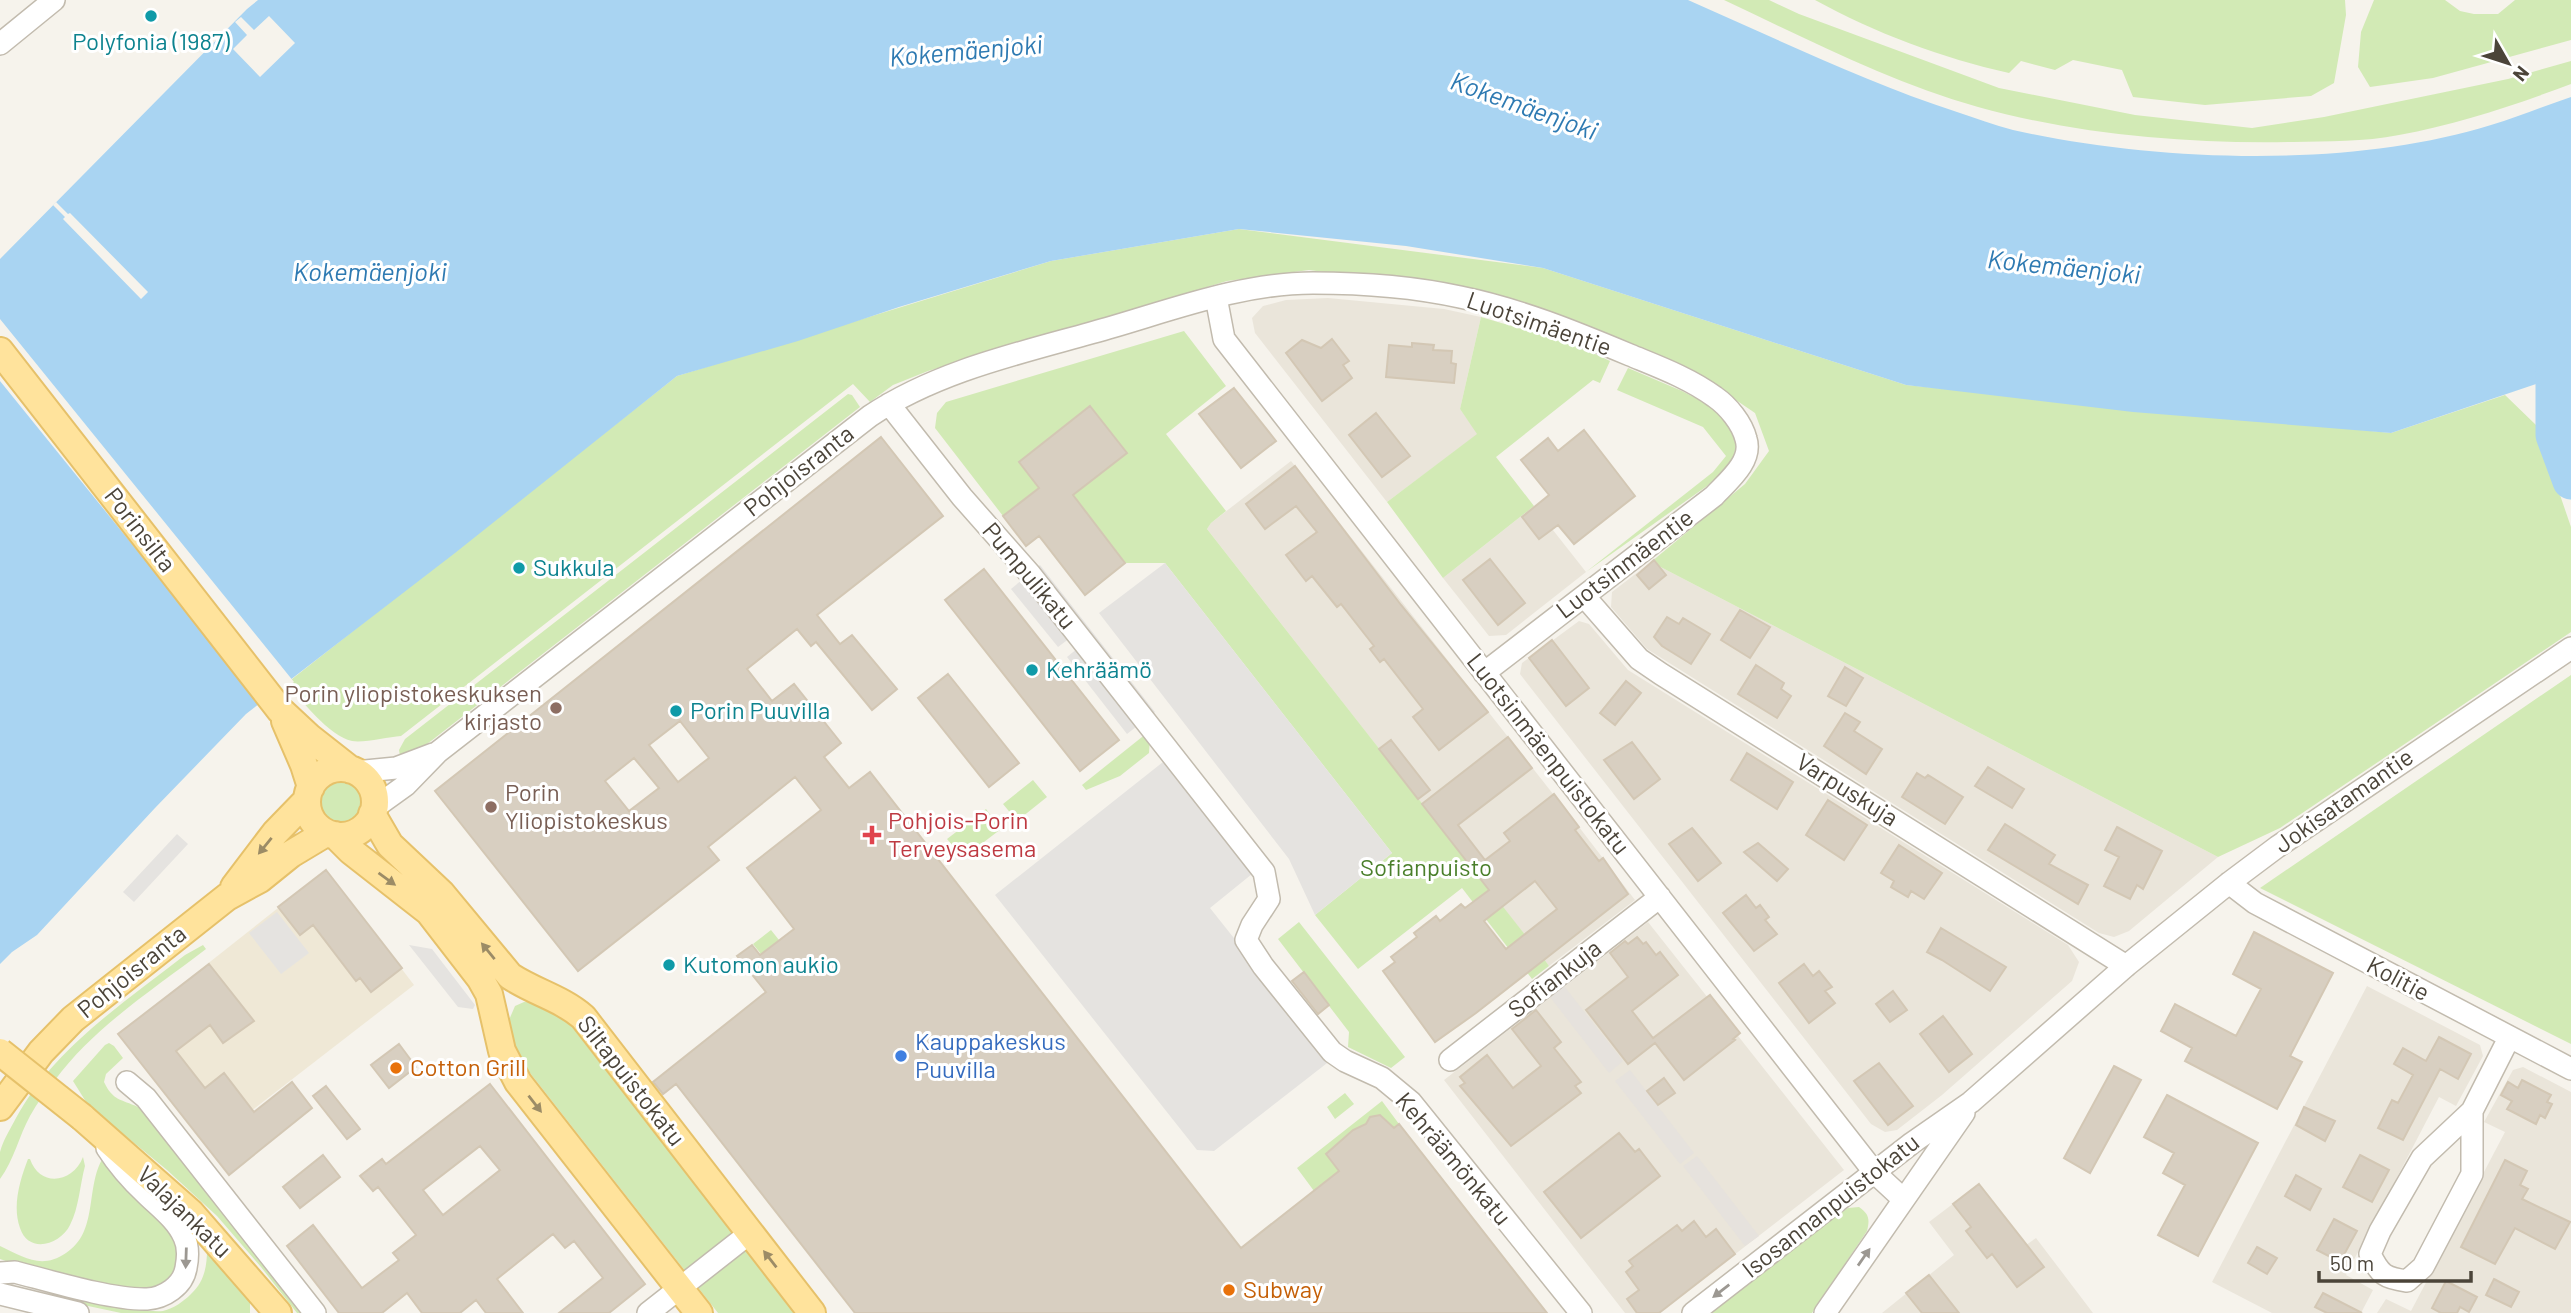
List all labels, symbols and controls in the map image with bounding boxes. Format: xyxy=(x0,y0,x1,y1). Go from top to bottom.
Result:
marker: Polyfonia (1987) xyxy=(143,8,159,24)
place label: Polyfonia (1987) xyxy=(72,26,230,55)
water label: Kokemäenjoki xyxy=(888,27,1044,72)
north arrow xyxy=(2473,28,2543,98)
text: N xyxy=(2509,62,2535,86)
water label: Kokemäenjoki xyxy=(1447,64,1603,146)
water label: Kokemäenjoki xyxy=(1986,242,2143,289)
water label: Kokemäenjoki xyxy=(293,255,448,286)
street label: Luotsimäentie xyxy=(1463,284,1616,361)
street label: Pohjoisranta xyxy=(737,418,859,522)
street label: Porinsilta xyxy=(99,481,183,577)
street label: Luotsinmäentie xyxy=(1550,502,1698,624)
street label: Pumpulikatu xyxy=(977,516,1083,634)
place label: Sukkula xyxy=(533,552,615,581)
marker: Sukkula xyxy=(511,560,527,576)
street label: Luotsinmäenpuistokatu xyxy=(1462,647,1637,859)
place label: Kehräämö xyxy=(1046,654,1152,683)
marker: Kehräämö xyxy=(1024,662,1040,678)
place label: Porin yliopistokeskuksen kirjasto xyxy=(285,678,542,735)
place label: Porin Puuvilla xyxy=(690,695,830,724)
marker: Porin yliopistokeskuksen kirjasto xyxy=(548,700,564,716)
marker: Porin Puuvilla xyxy=(668,703,684,719)
street label: Jokisatamantie xyxy=(2268,741,2418,858)
street label: Varpuskuja xyxy=(1791,746,1904,831)
place label: Porin Yliopistokeskus xyxy=(505,777,668,834)
marker: Porin Yliopistokeskus xyxy=(483,799,499,815)
place label: Pohjois-Porin Terveysasema xyxy=(888,805,1036,862)
marker: Pohjois-Porin Terveysasema xyxy=(862,825,882,845)
one-way arrow xyxy=(257,837,272,855)
park label: Sofianpuisto xyxy=(1360,852,1492,881)
one-way arrow xyxy=(378,872,396,886)
street label: Pohjoisranta xyxy=(71,918,191,1023)
street label: Sofiankuja xyxy=(1502,933,1606,1023)
one-way arrow xyxy=(481,943,496,960)
place label: Kutomon aukio xyxy=(683,949,839,978)
street label: Kolitie xyxy=(2362,949,2435,1006)
marker: Kutomon aukio xyxy=(661,957,677,973)
street label: Siltapuistokatu xyxy=(572,1009,692,1151)
place label: Kauppakeskus Puuvilla xyxy=(915,1026,1066,1083)
marker: Kauppakeskus Puuvilla xyxy=(893,1048,909,1064)
place label: Cotton Grill xyxy=(410,1052,526,1081)
marker: Cotton Grill xyxy=(388,1060,404,1076)
street label: Kehräämönkatu xyxy=(1390,1086,1518,1230)
one-way arrow xyxy=(528,1095,542,1113)
street label: Isosannanpuistokatu xyxy=(1736,1127,1924,1283)
street label: Valajankatu xyxy=(132,1159,238,1263)
scale bar xyxy=(2319,1240,2471,1284)
one-way arrow xyxy=(181,1247,192,1269)
one-way arrow xyxy=(1857,1248,1871,1266)
one-way arrow xyxy=(764,1250,778,1268)
text: 50 m xyxy=(2330,1250,2374,1275)
place label: Subway xyxy=(1243,1274,1323,1303)
marker: Subway xyxy=(1221,1282,1237,1298)
one-way arrow xyxy=(1713,1284,1731,1299)

